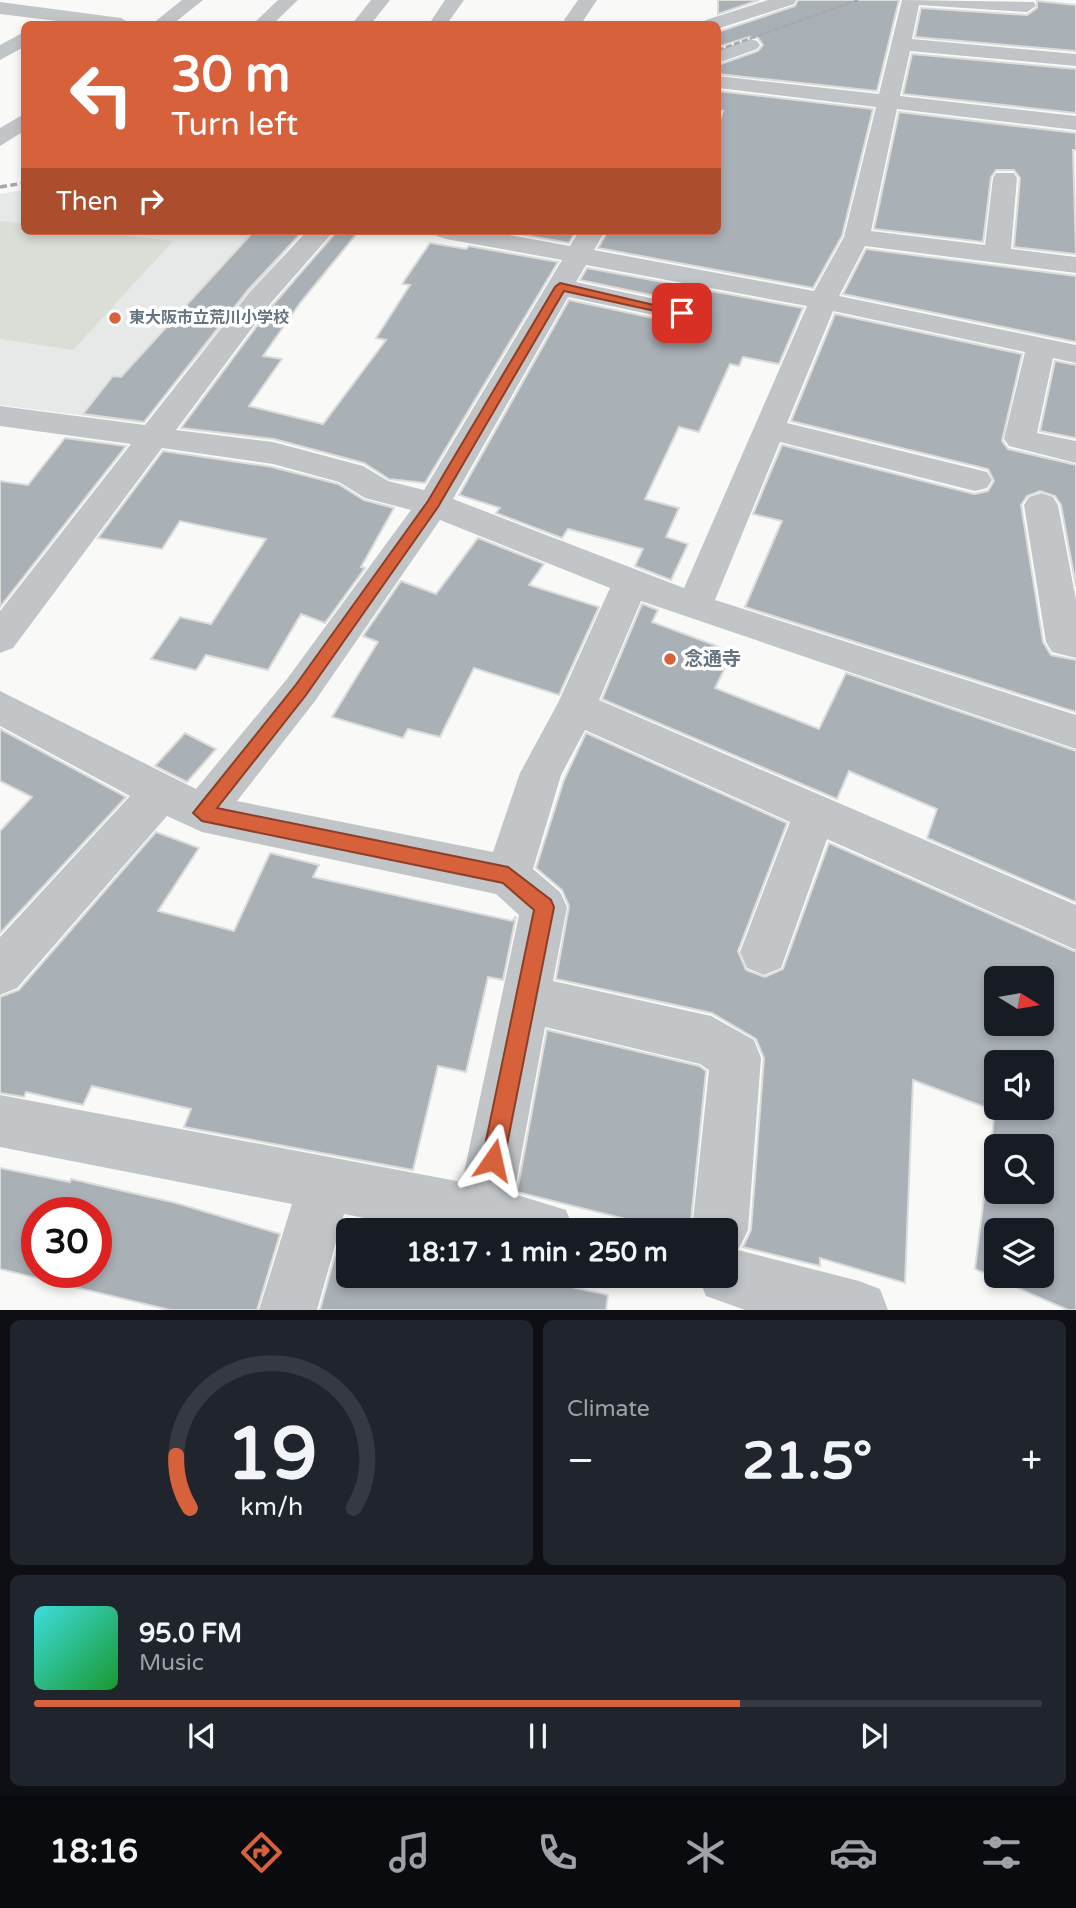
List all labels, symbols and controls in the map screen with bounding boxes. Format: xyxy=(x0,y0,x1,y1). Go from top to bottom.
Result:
text: 30 m xyxy=(171,46,290,105)
icon: left xyxy=(56,49,147,140)
text: Turn left xyxy=(171,106,298,144)
icon: right xyxy=(132,182,170,220)
text: Then xyxy=(56,186,118,217)
pin xyxy=(652,283,712,343)
icon: arrive xyxy=(663,294,701,332)
place label: 東大阪市立荒川小学校 xyxy=(129,308,289,328)
marker: 東大阪市立荒川小学校 xyxy=(107,310,123,326)
place label: 念通寺 xyxy=(684,648,741,670)
marker: 念通寺 xyxy=(662,651,678,667)
north arrow xyxy=(984,966,1054,1036)
map controls xyxy=(984,966,1054,1288)
button: sound xyxy=(984,1050,1054,1120)
position arrow xyxy=(456,1123,530,1197)
button: search xyxy=(984,1134,1054,1204)
speed limit sign: 30 xyxy=(21,1197,112,1288)
button: layers xyxy=(984,1218,1054,1288)
text: 18:17 · 1 min · 250 m xyxy=(406,1237,668,1268)
text: Climate xyxy=(567,1395,650,1423)
text: 19 xyxy=(226,1412,317,1500)
text: 21.5° xyxy=(742,1430,872,1493)
text: − xyxy=(567,1438,594,1484)
text: + xyxy=(1021,1438,1042,1484)
text: km/h xyxy=(240,1492,303,1522)
text: 95.0 FM xyxy=(139,1618,242,1649)
text: Music xyxy=(139,1649,204,1677)
icon: previous xyxy=(183,1717,221,1755)
icon: pause xyxy=(519,1717,557,1755)
icon: next xyxy=(855,1717,893,1755)
icon: directions xyxy=(237,1828,286,1877)
icon: music xyxy=(385,1828,434,1877)
icon: phone xyxy=(533,1828,582,1877)
icon: climate xyxy=(681,1828,730,1877)
icon: car xyxy=(829,1828,878,1877)
icon: filters xyxy=(977,1828,1026,1877)
text: 18:16 xyxy=(50,1833,138,1871)

